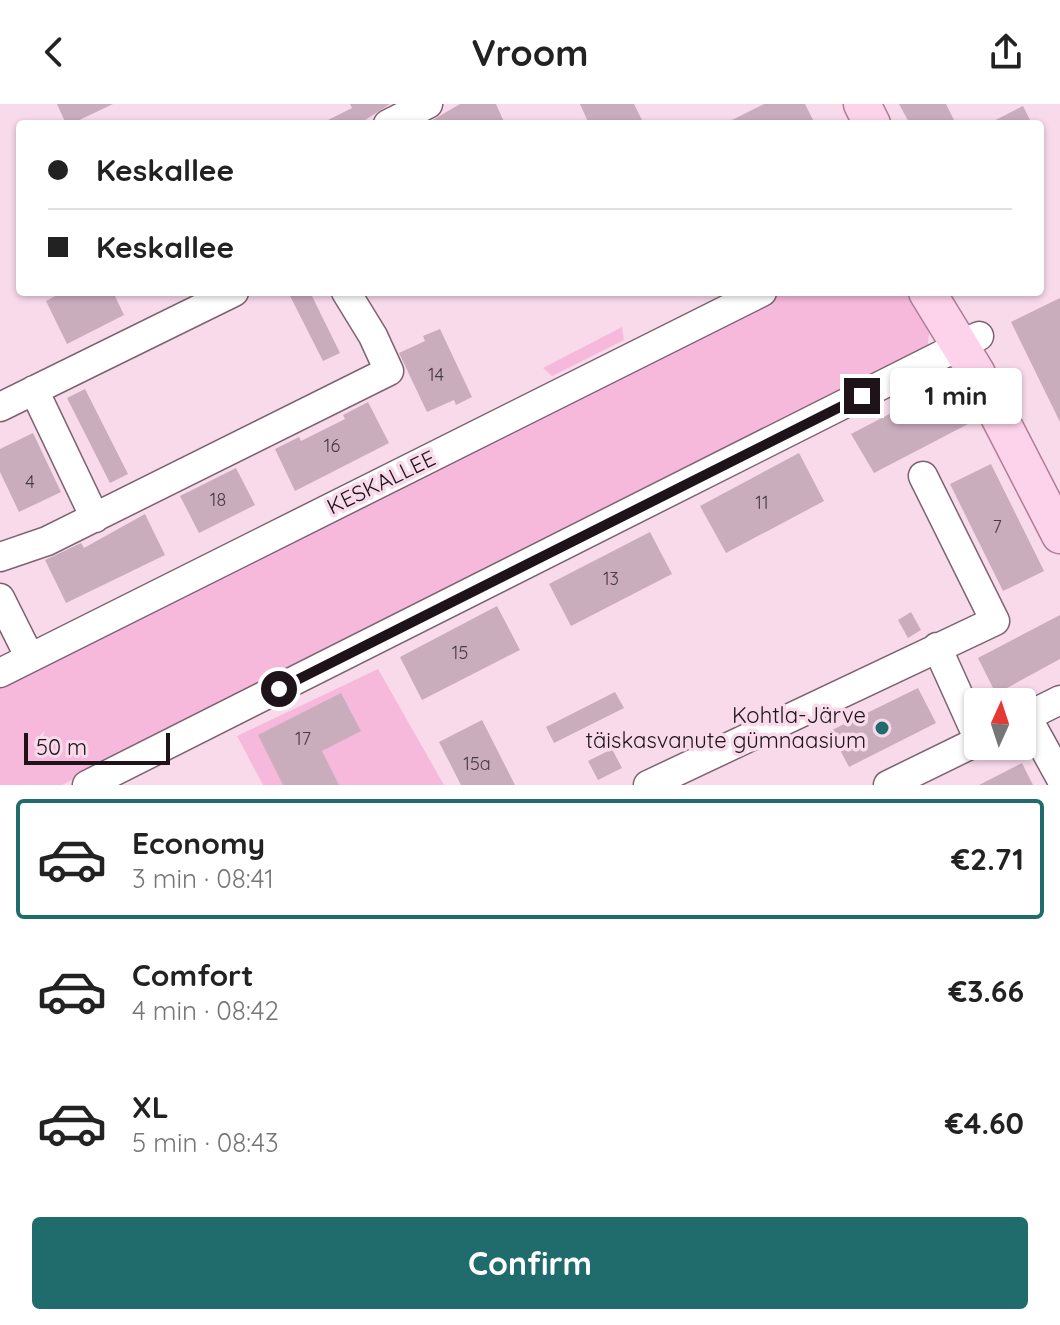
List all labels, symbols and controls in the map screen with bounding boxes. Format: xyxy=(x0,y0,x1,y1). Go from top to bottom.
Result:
icon: back xyxy=(32,30,76,74)
text: Vroom xyxy=(472,30,588,75)
icon: share xyxy=(984,30,1028,74)
text: Keskallee xyxy=(96,151,234,189)
text: Keskallee xyxy=(96,228,234,266)
house number: 14 xyxy=(428,363,444,386)
callout: 1 min xyxy=(890,368,1022,424)
route end xyxy=(844,378,880,414)
text: 1 min xyxy=(925,379,988,412)
house number: 16 xyxy=(324,434,340,457)
street label: KESKALLEE xyxy=(322,444,440,520)
house number: 4 xyxy=(25,470,35,493)
house number: 18 xyxy=(210,488,226,511)
house number: 11 xyxy=(755,491,769,514)
house number: 7 xyxy=(992,515,1002,538)
house number: 13 xyxy=(603,567,619,590)
house number: 15 xyxy=(452,641,468,664)
route start xyxy=(261,671,297,707)
north arrow xyxy=(964,688,1036,760)
map controls xyxy=(964,688,1036,760)
place label: Kohtla-Järve täiskasvanute gümnaasium xyxy=(586,701,866,754)
marker: Kohtla-Järve täiskasvanute gümnaasium xyxy=(873,719,891,737)
house number: 17 xyxy=(295,727,311,750)
scale bar xyxy=(24,729,170,765)
text: 50 m xyxy=(36,733,87,761)
house number: 15a xyxy=(463,752,491,775)
icon: car xyxy=(36,823,108,895)
text: Economy xyxy=(132,824,265,862)
text: €2.71 xyxy=(951,840,1024,878)
text: 3 min · 08:41 xyxy=(132,862,274,895)
icon: car xyxy=(36,955,108,1027)
text: Comfort xyxy=(132,956,253,994)
text: €3.66 xyxy=(948,972,1024,1010)
text: 4 min · 08:42 xyxy=(132,994,279,1027)
icon: car xyxy=(36,1087,108,1159)
text: XL xyxy=(132,1088,169,1126)
text: €4.60 xyxy=(945,1104,1024,1142)
text: 5 min · 08:43 xyxy=(132,1126,279,1159)
button: Confirm xyxy=(32,1217,1028,1309)

